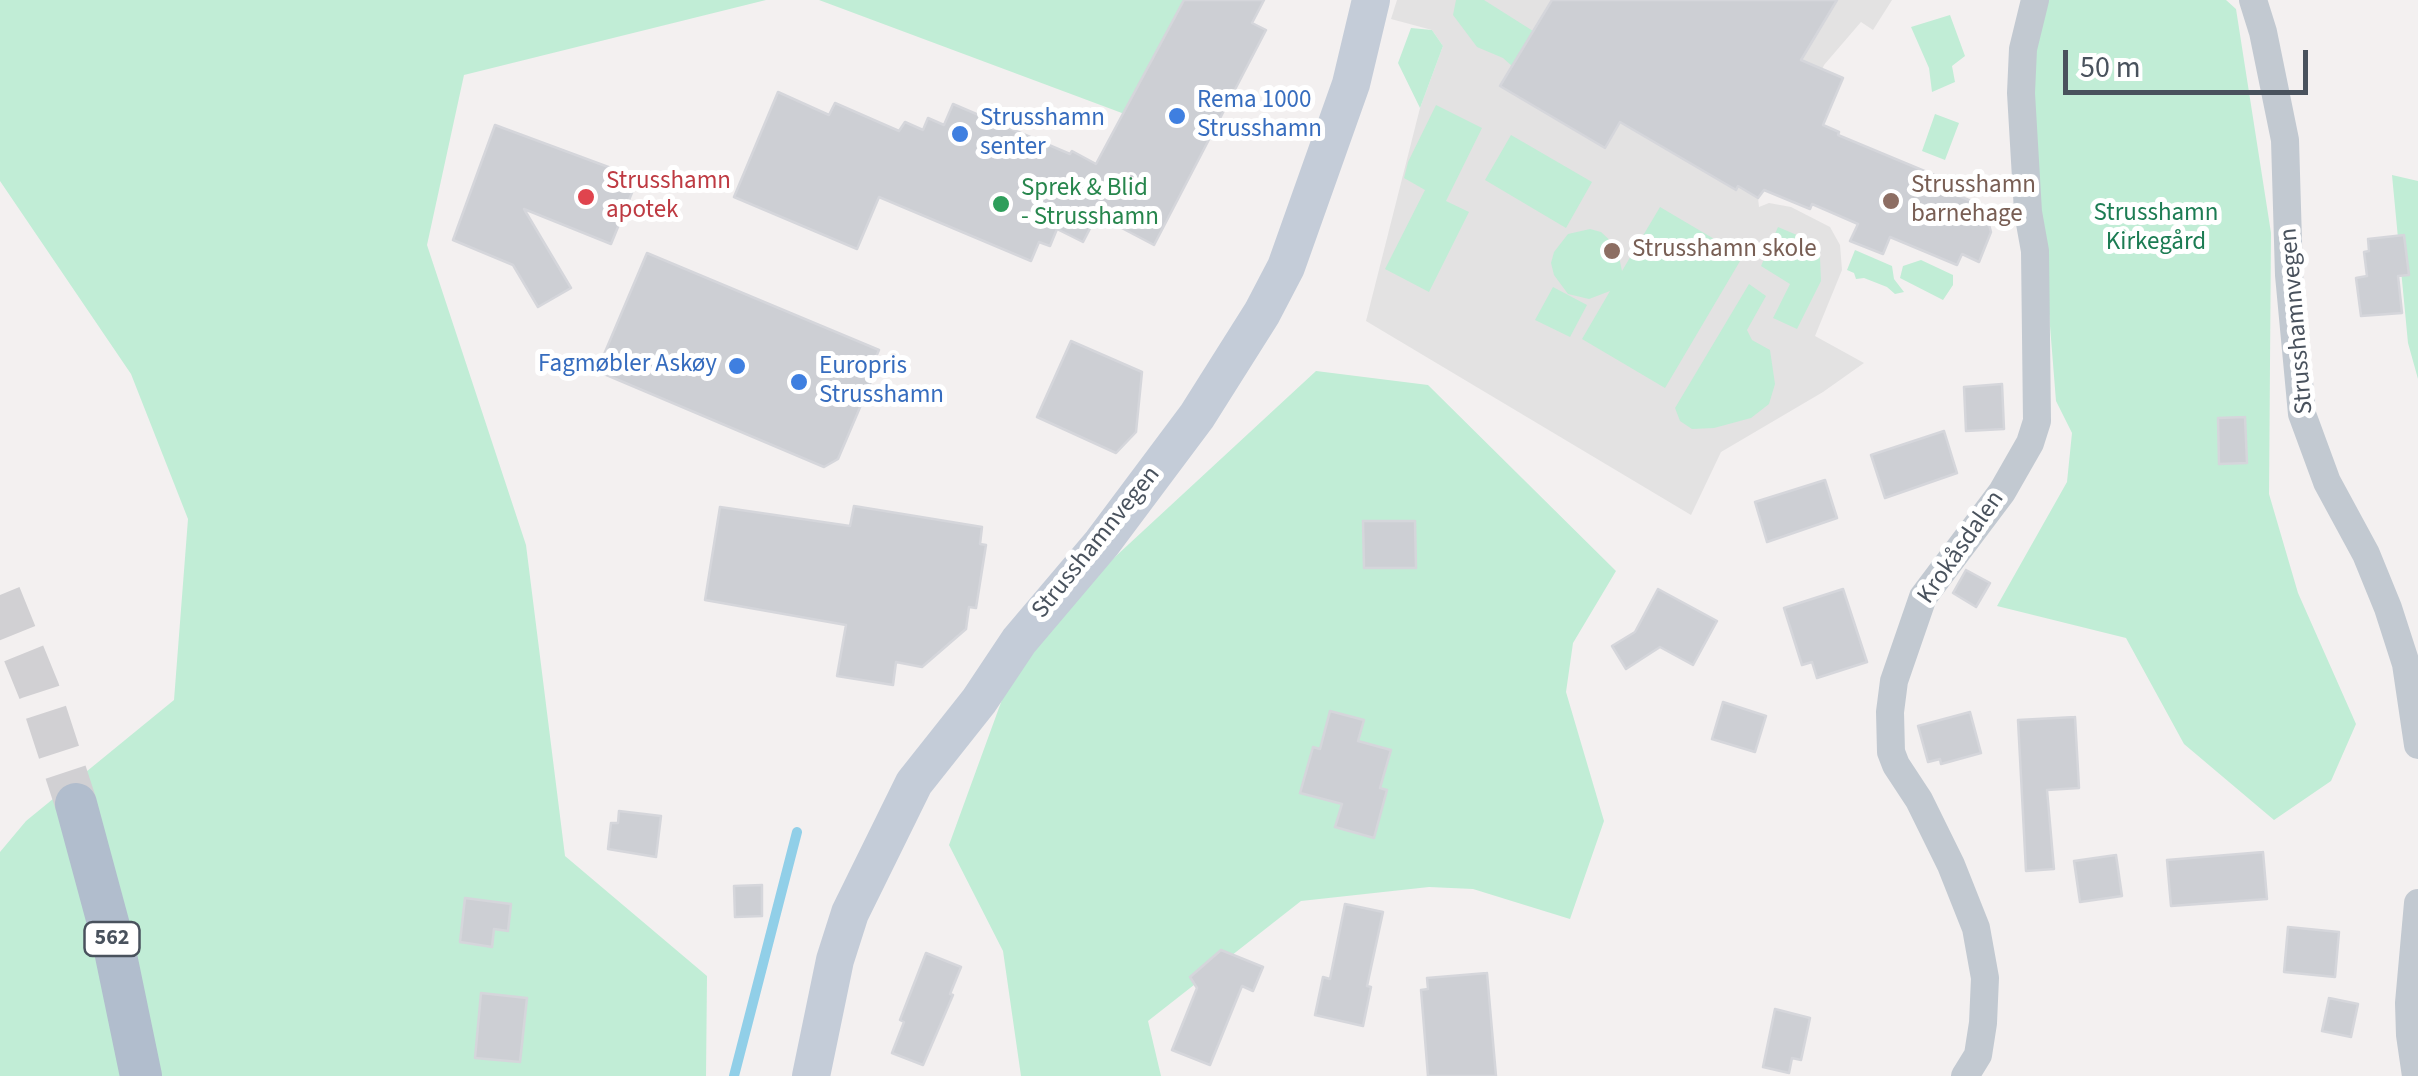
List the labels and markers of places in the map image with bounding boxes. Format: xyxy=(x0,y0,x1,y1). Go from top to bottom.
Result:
place label: Rema 1000 Strusshamn xyxy=(1197,87,1322,146)
place label: Strusshamn senter xyxy=(980,105,1105,164)
marker: Rema 1000 Strusshamn xyxy=(1166,105,1188,127)
marker: Strusshamn senter xyxy=(949,123,971,145)
place label: Strusshamn apotek xyxy=(606,168,731,227)
place label: Strusshamn barnehage xyxy=(1911,172,2036,231)
place label: Sprek & Blid - Strusshamn xyxy=(1021,175,1159,234)
marker: Strusshamn apotek xyxy=(575,186,597,208)
marker: Strusshamn barnehage xyxy=(1880,190,1902,212)
marker: Sprek & Blid - Strusshamn xyxy=(990,193,1012,215)
place label: Strusshamn skole xyxy=(1632,236,1817,266)
marker: Strusshamn skole xyxy=(1601,240,1623,262)
place label: Fagmøbler Askøy xyxy=(538,351,717,381)
place label: Europris Strusshamn xyxy=(819,353,944,412)
marker: Fagmøbler Askøy xyxy=(726,355,748,377)
marker: Europris Strusshamn xyxy=(788,371,810,393)

